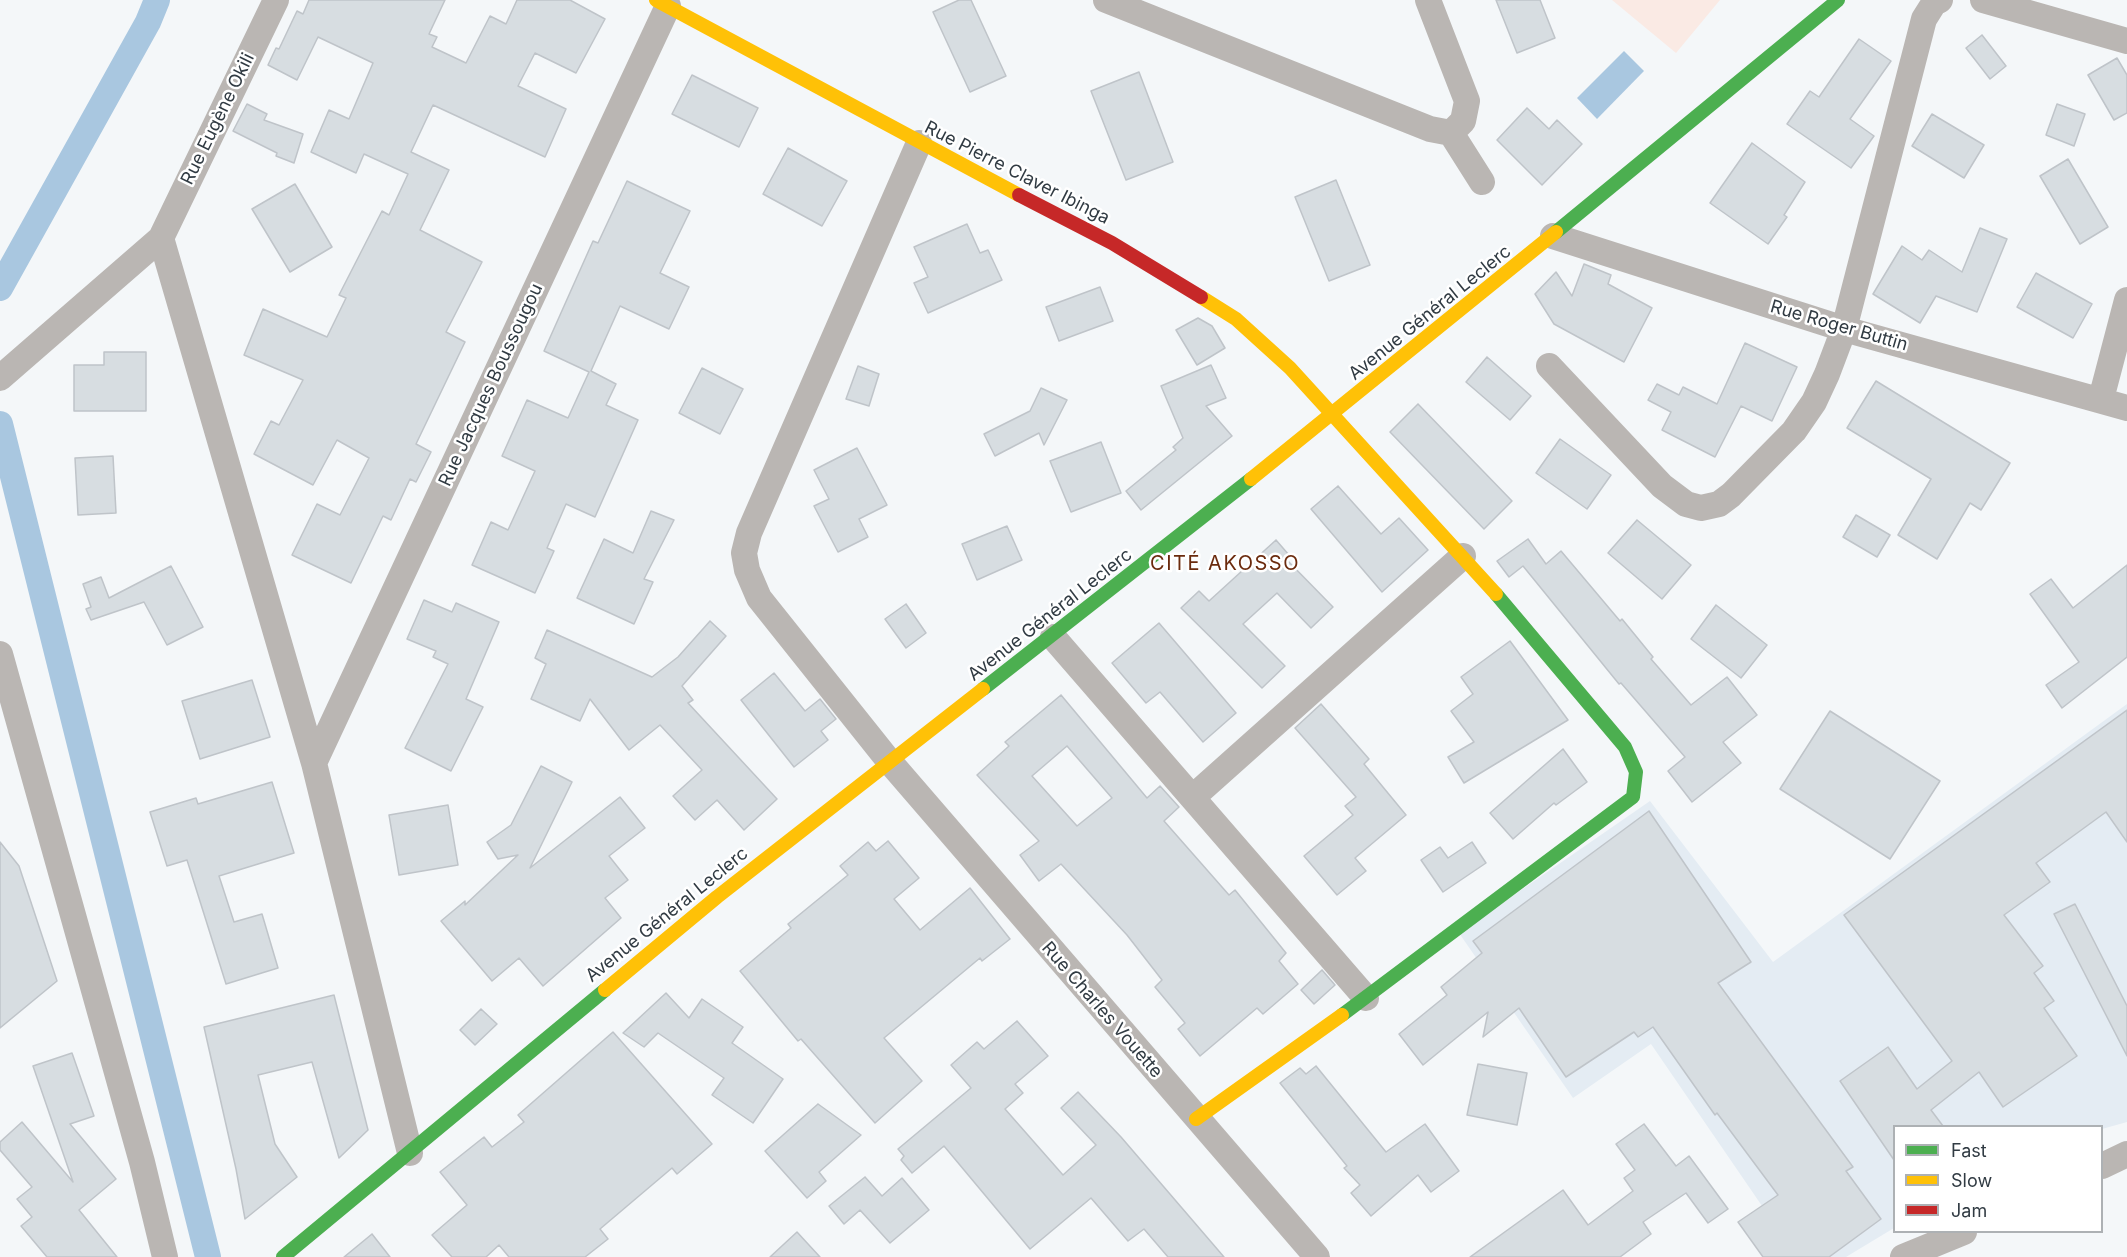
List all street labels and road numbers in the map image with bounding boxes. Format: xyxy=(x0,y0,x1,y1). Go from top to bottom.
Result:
street label: Rue Eugène Okili xyxy=(177,50,259,188)
street label: Rue Pierre Claver Ibinga xyxy=(921,117,1113,229)
street label: Avenue Général Leclerc xyxy=(1345,241,1515,385)
street label: Rue Jacques Boussougou xyxy=(434,280,548,490)
street label: Rue Roger Buttin xyxy=(1768,296,1910,356)
street label: Avenue Général Leclerc xyxy=(964,544,1136,686)
street label: Avenue Général Leclerc xyxy=(582,843,752,987)
street label: Rue Charles Vouette xyxy=(1037,938,1167,1082)

